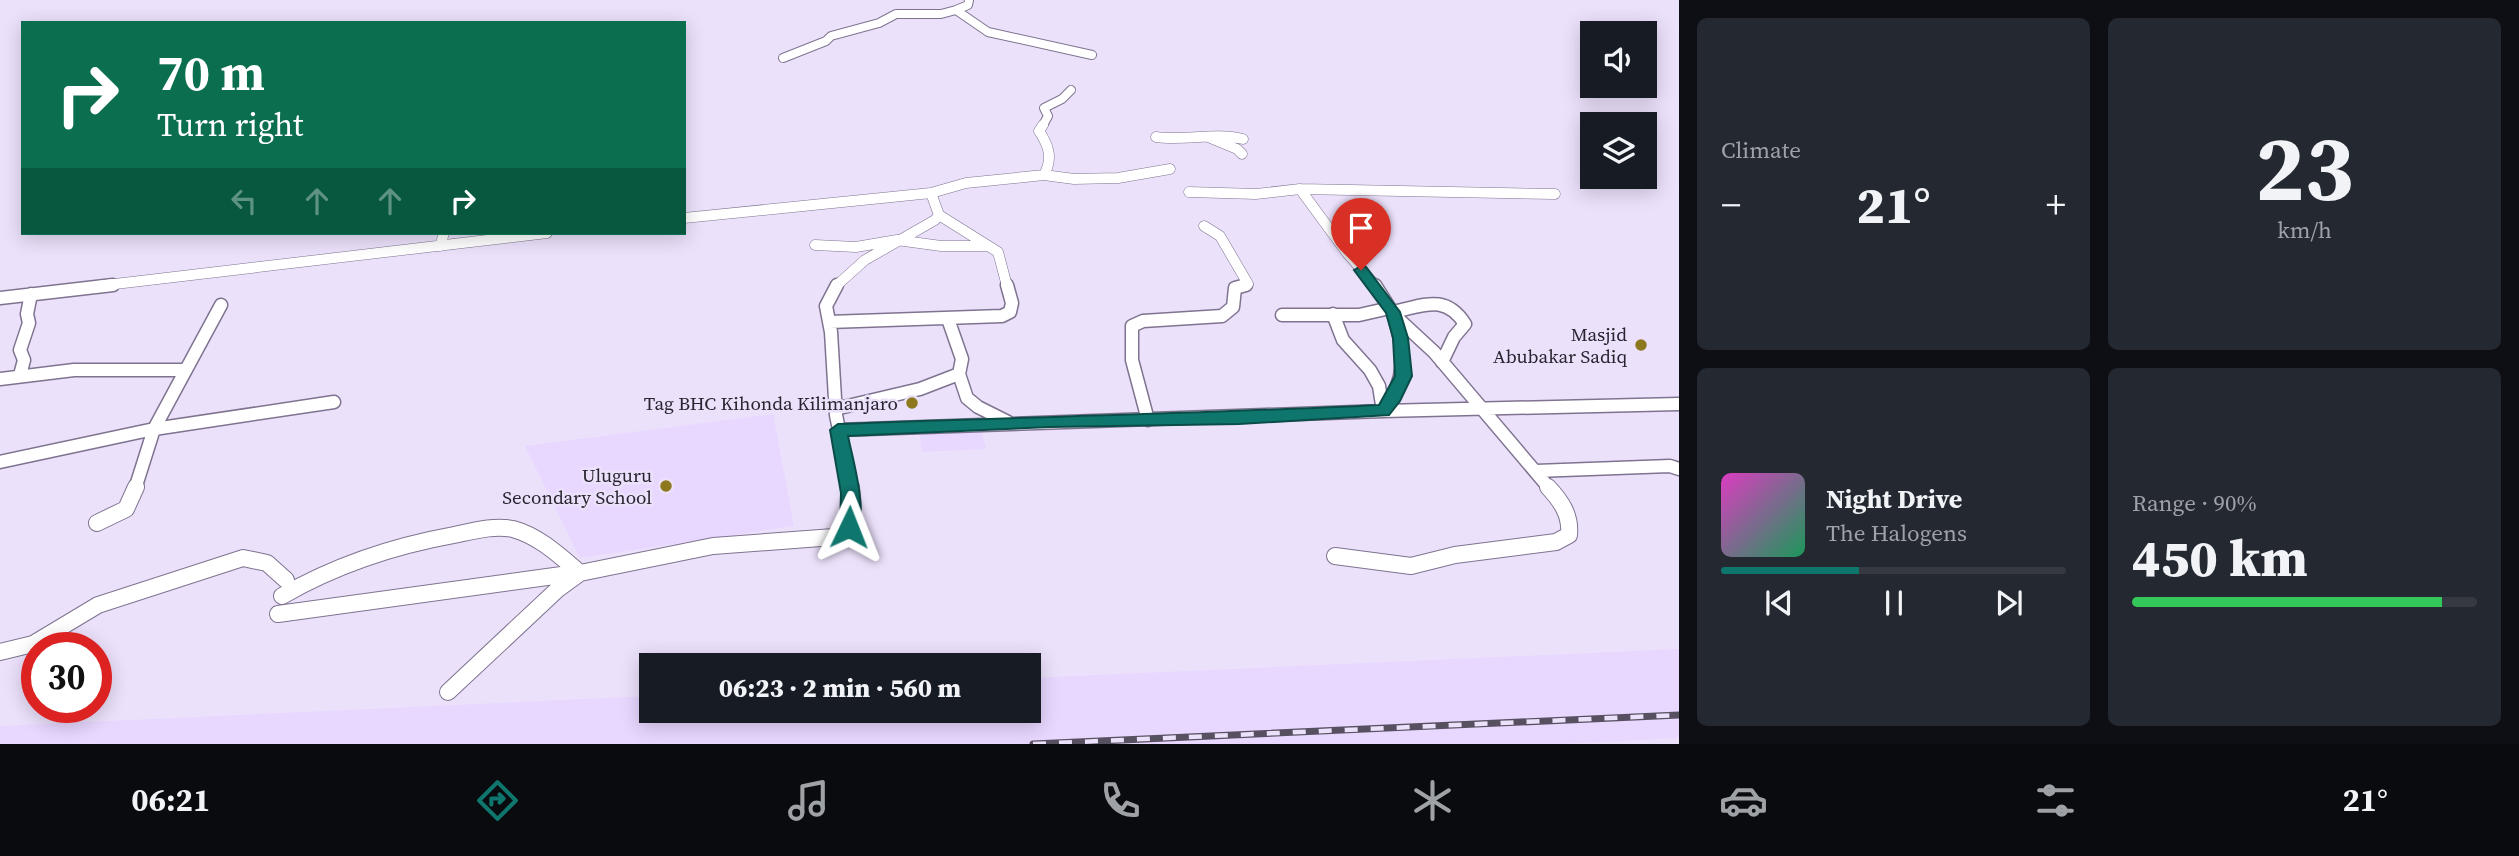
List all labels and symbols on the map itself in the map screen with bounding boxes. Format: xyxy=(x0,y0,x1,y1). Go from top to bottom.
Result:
pin xyxy=(1331,198,1391,270)
place label: Masjid Abubakar Sadiq xyxy=(1493,321,1627,369)
marker: Masjid Abubakar Sadiq xyxy=(1633,337,1649,353)
place label: Tag BHC Kihonda Kilimanjaro xyxy=(644,390,898,416)
marker: Tag BHC Kihonda Kilimanjaro xyxy=(904,395,920,411)
place label: Uluguru Secondary School xyxy=(502,462,652,510)
marker: Uluguru Secondary School xyxy=(658,478,674,494)
position arrow xyxy=(812,490,886,564)
speed limit sign: 30 xyxy=(21,632,112,723)

